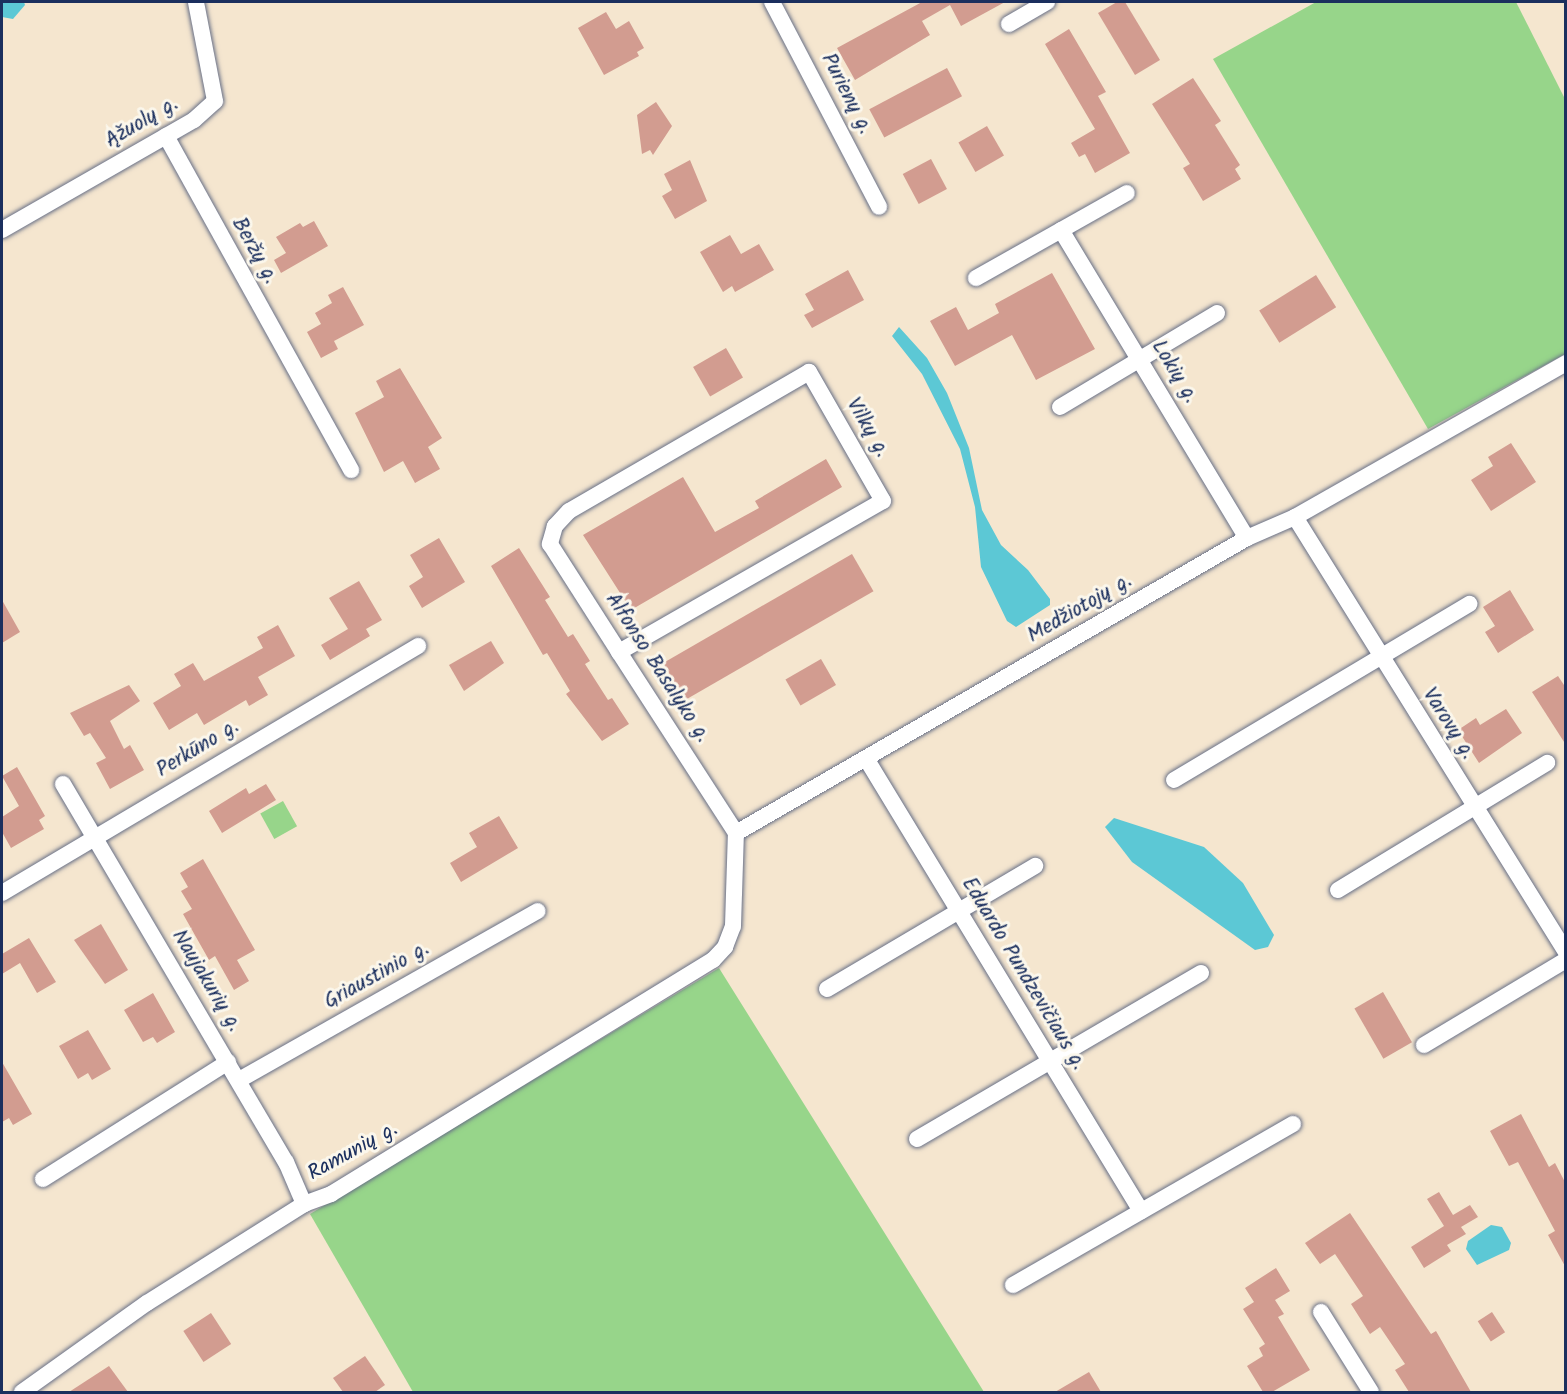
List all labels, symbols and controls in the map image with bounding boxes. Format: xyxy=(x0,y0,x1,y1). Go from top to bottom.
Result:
street label: Purienų g. xyxy=(815,49,877,139)
street label: Ąžuolų g. xyxy=(101,92,183,154)
street label: Beržų g. xyxy=(225,213,283,289)
street label: Lokių g. xyxy=(1145,336,1203,408)
street label: Vilkų g. xyxy=(840,394,894,462)
street label: Medžiotojų g. xyxy=(1023,569,1137,649)
street label: Alfonso Basalyko g. xyxy=(599,589,715,747)
street label: Varovų g. xyxy=(1416,683,1480,765)
street label: Perkūno g. xyxy=(152,715,244,783)
street label: Eduardo Pundzevičiaus g. xyxy=(955,873,1091,1075)
street label: Naujakurių g. xyxy=(166,925,246,1037)
street label: Griaustinio g. xyxy=(320,937,434,1015)
street label: Ramunių g. xyxy=(304,1117,402,1187)

